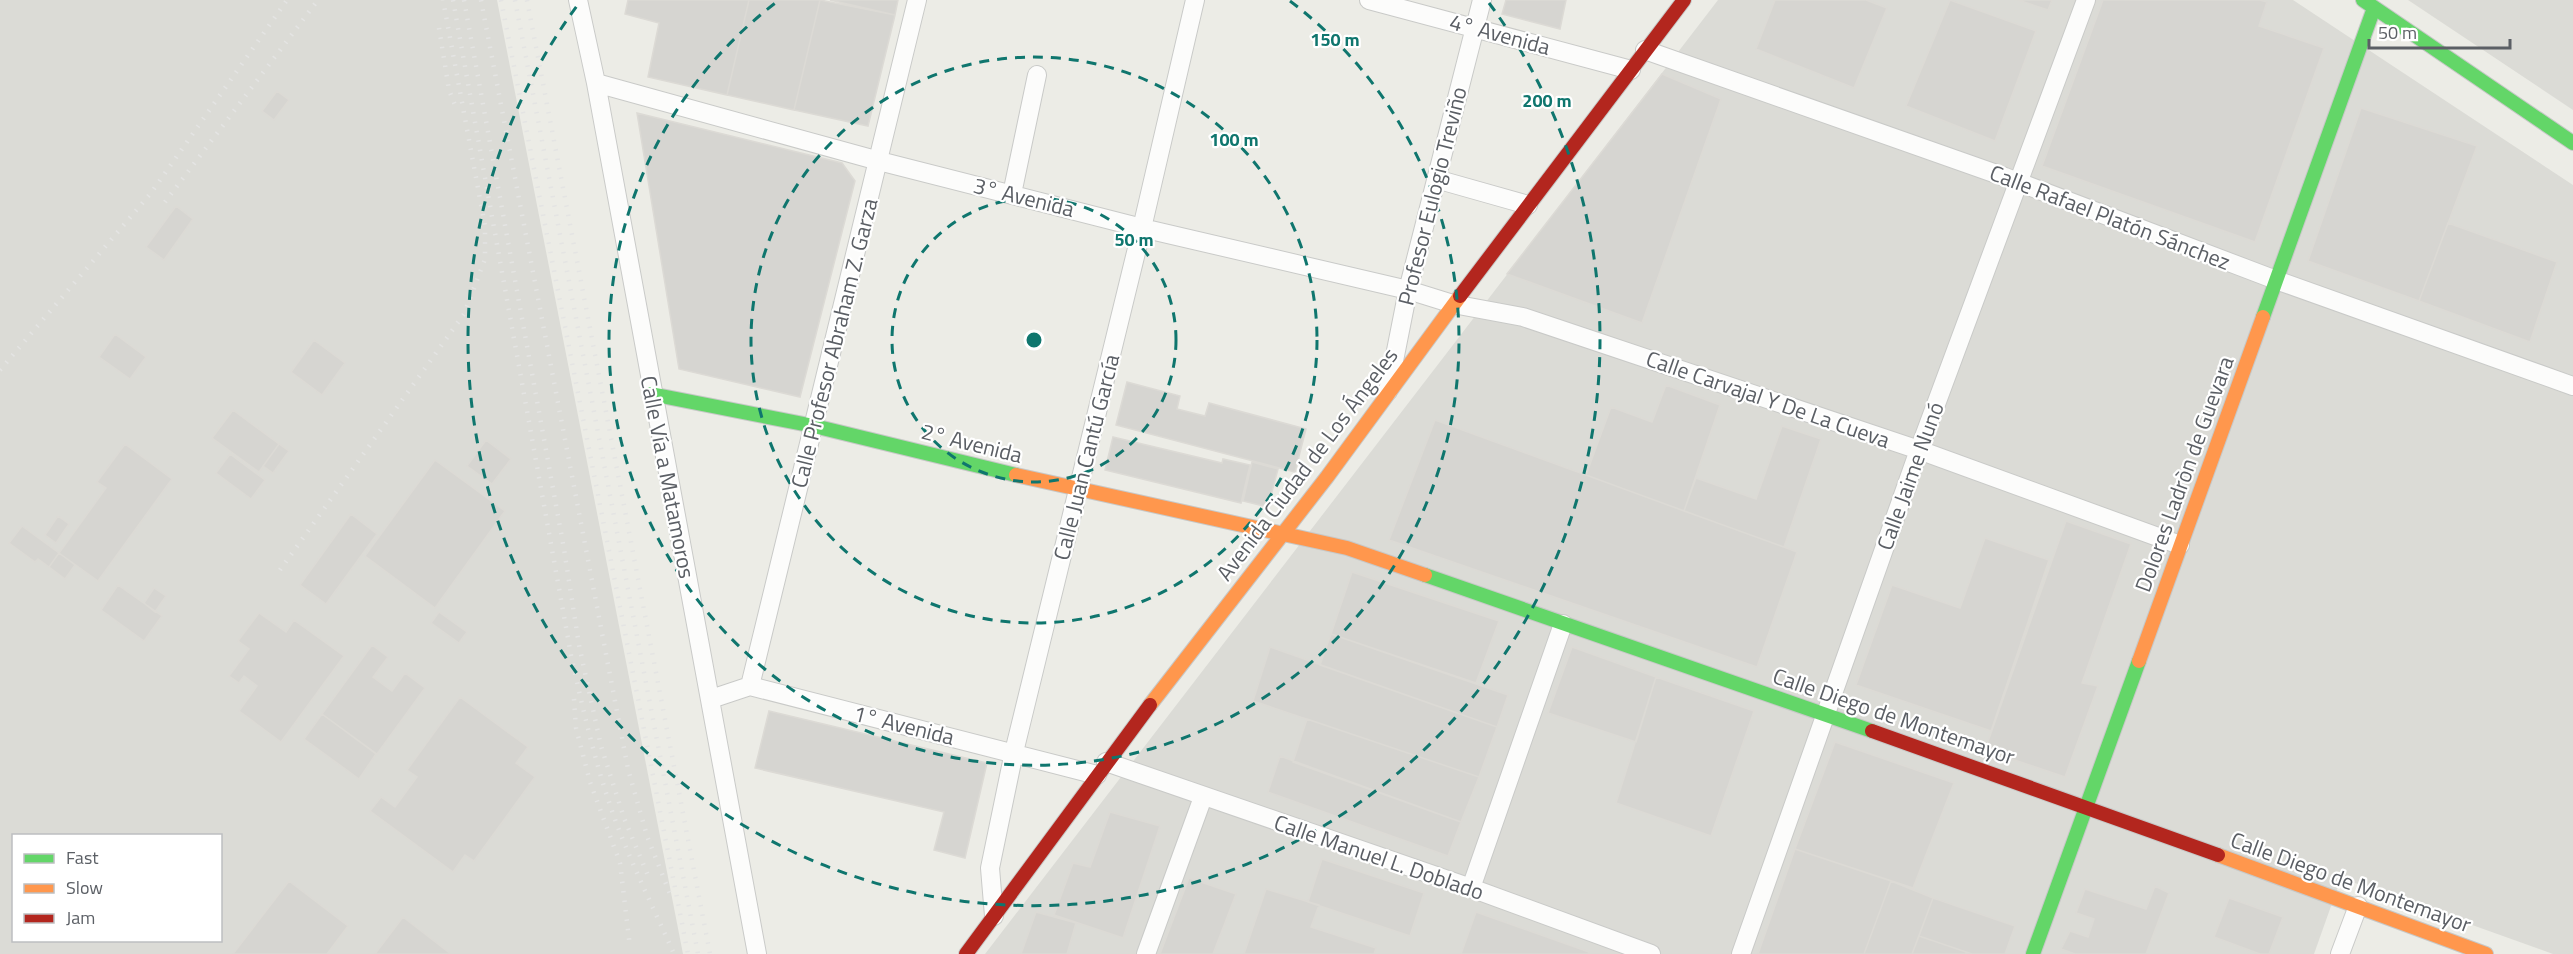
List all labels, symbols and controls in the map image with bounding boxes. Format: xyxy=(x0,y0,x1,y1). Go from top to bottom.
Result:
street label: 4° Avenida xyxy=(1446,4,1554,64)
scale bar xyxy=(2369,12,2510,50)
text: 50 m xyxy=(2378,19,2417,46)
text: 150 m xyxy=(1310,26,1360,53)
street label: Profesor Eulogio Treviño xyxy=(1388,83,1476,309)
text: 200 m xyxy=(1522,87,1572,114)
text: 100 m xyxy=(1209,126,1259,153)
street label: Calle Rafael Platón Sánchez xyxy=(1985,155,2235,279)
street label: 3° Avenida xyxy=(970,168,1078,226)
street label: Calle Profesor Abraham Z. Garza xyxy=(782,194,886,492)
text: 50 m xyxy=(1114,226,1154,253)
centre of rings xyxy=(1024,330,1044,350)
street label: Avenida Ciudad de Los Ángeles xyxy=(1208,340,1406,588)
street label: Calle Carvajal Y De La Cueva xyxy=(1641,341,1895,457)
street label: Calle Juan Cantú García xyxy=(1044,350,1128,564)
street label: Dolores Ladròn de Guevara xyxy=(2125,351,2243,597)
street label: Calle Vía a Matamoros xyxy=(632,373,704,581)
street label: Calle Jaime Nunó xyxy=(1867,397,1953,555)
street label: 2° Avenida xyxy=(918,414,1026,472)
street label: Calle Diego de Montemayor xyxy=(1768,659,2020,774)
street label: 1° Avenida xyxy=(850,696,958,754)
street label: Calle Manuel L. Doblado xyxy=(1269,805,1489,909)
street label: Calle Diego de Montemayor xyxy=(2226,823,2477,942)
legend xyxy=(12,834,222,942)
text: Fast xyxy=(66,844,99,871)
text: Slow xyxy=(66,874,103,901)
text: Jam xyxy=(66,904,95,931)

